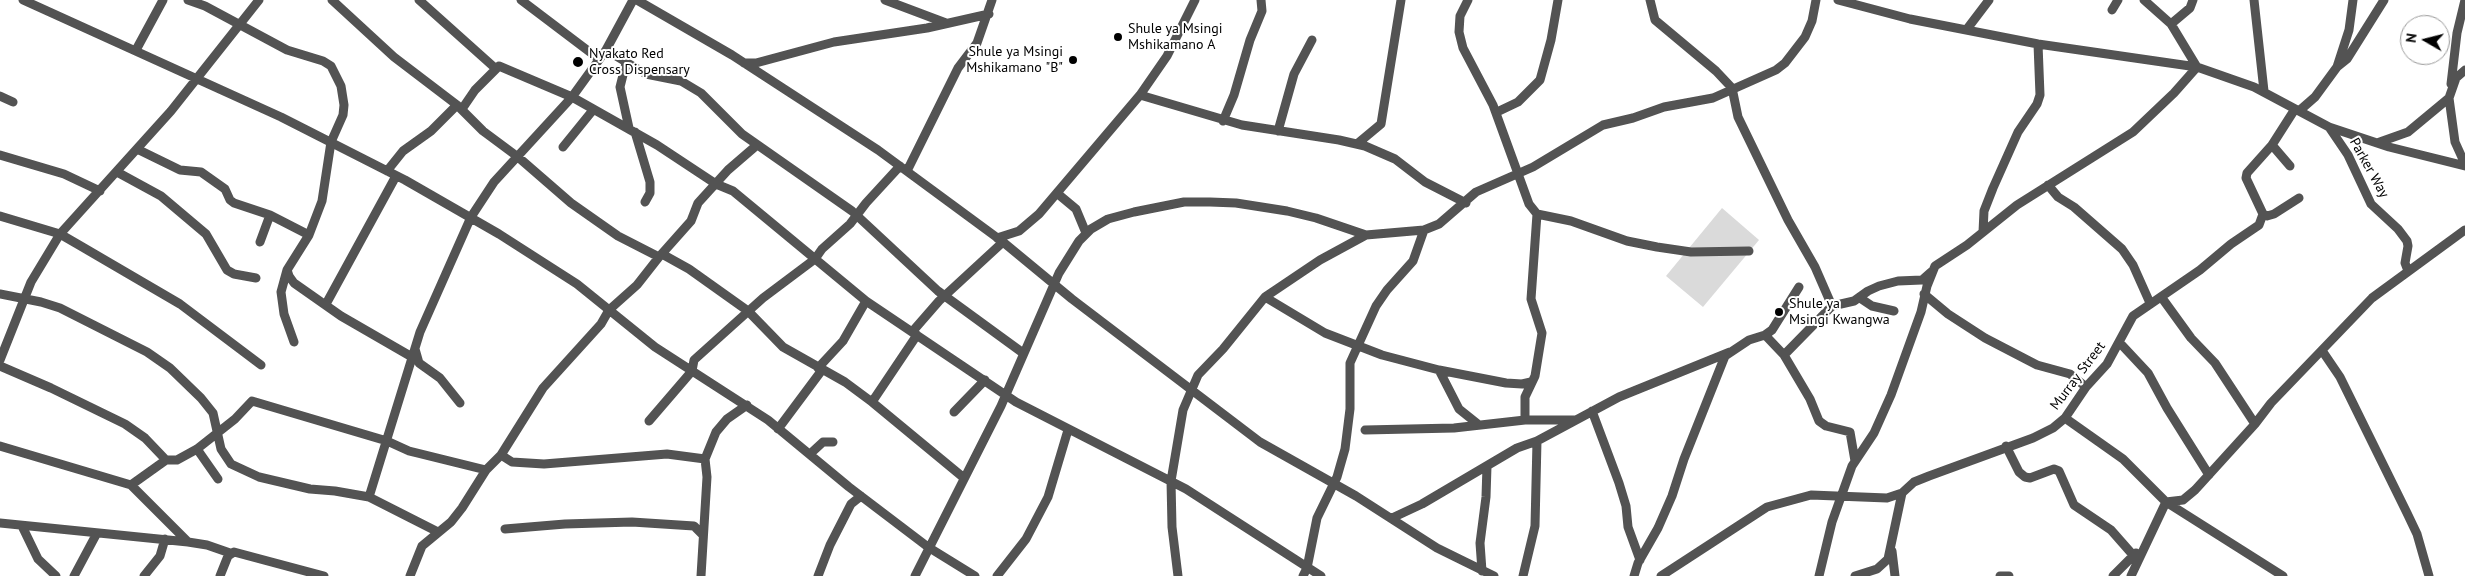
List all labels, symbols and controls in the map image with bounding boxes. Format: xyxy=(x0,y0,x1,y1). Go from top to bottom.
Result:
north arrow xyxy=(2400,15,2450,65)
place label: Shule ya Msingi Mshikamano A xyxy=(1128,21,1222,54)
marker: Shule ya Msingi Mshikamano A xyxy=(1112,31,1124,43)
text: N xyxy=(2402,32,2421,44)
place label: Shule ya Msingi Mshikamano "B" xyxy=(966,44,1063,76)
place label: Nyakato Red Cross Dispensary xyxy=(589,46,690,78)
marker: Shule ya Msingi Mshikamano "B" xyxy=(1067,54,1079,66)
marker: Nyakato Red Cross Dispensary xyxy=(571,55,585,69)
street label: Parker Way xyxy=(2346,135,2392,201)
place label: Shule ya Msingi Kwangwa xyxy=(1789,296,1890,328)
marker: Shule ya Msingi Kwangwa xyxy=(1773,306,1785,318)
street label: Murray Street xyxy=(2047,339,2109,413)

